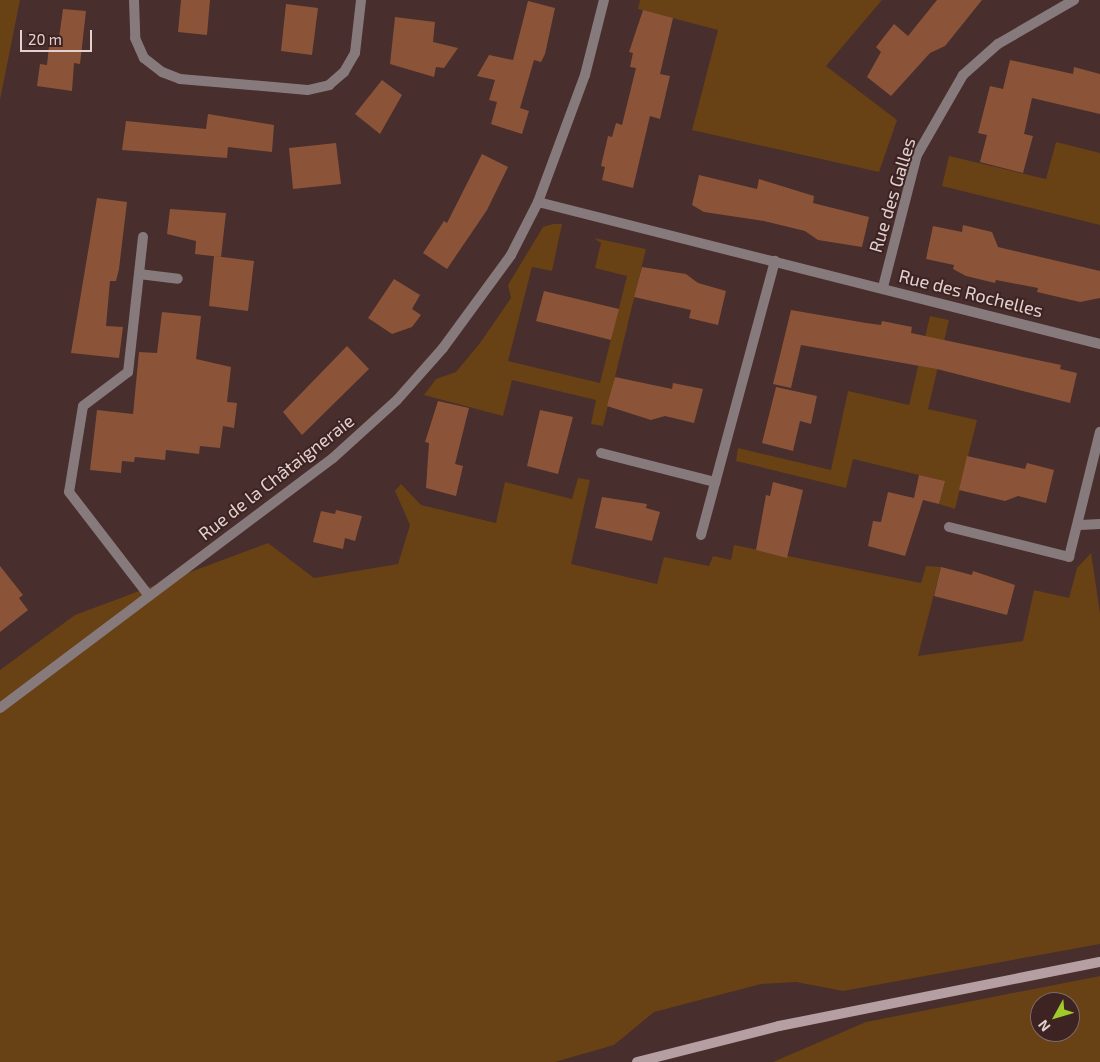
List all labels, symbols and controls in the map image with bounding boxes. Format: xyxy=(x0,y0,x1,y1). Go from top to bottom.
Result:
scale bar xyxy=(22,20,95,52)
text: 20 m xyxy=(28,30,62,48)
street label: Rue des Galles xyxy=(864,135,920,255)
street label: Rue des Rochelles xyxy=(897,265,1045,321)
street label: Rue de la Châtaigneraie xyxy=(194,410,358,544)
north arrow xyxy=(1030,992,1080,1042)
text: N xyxy=(1034,1017,1054,1035)

